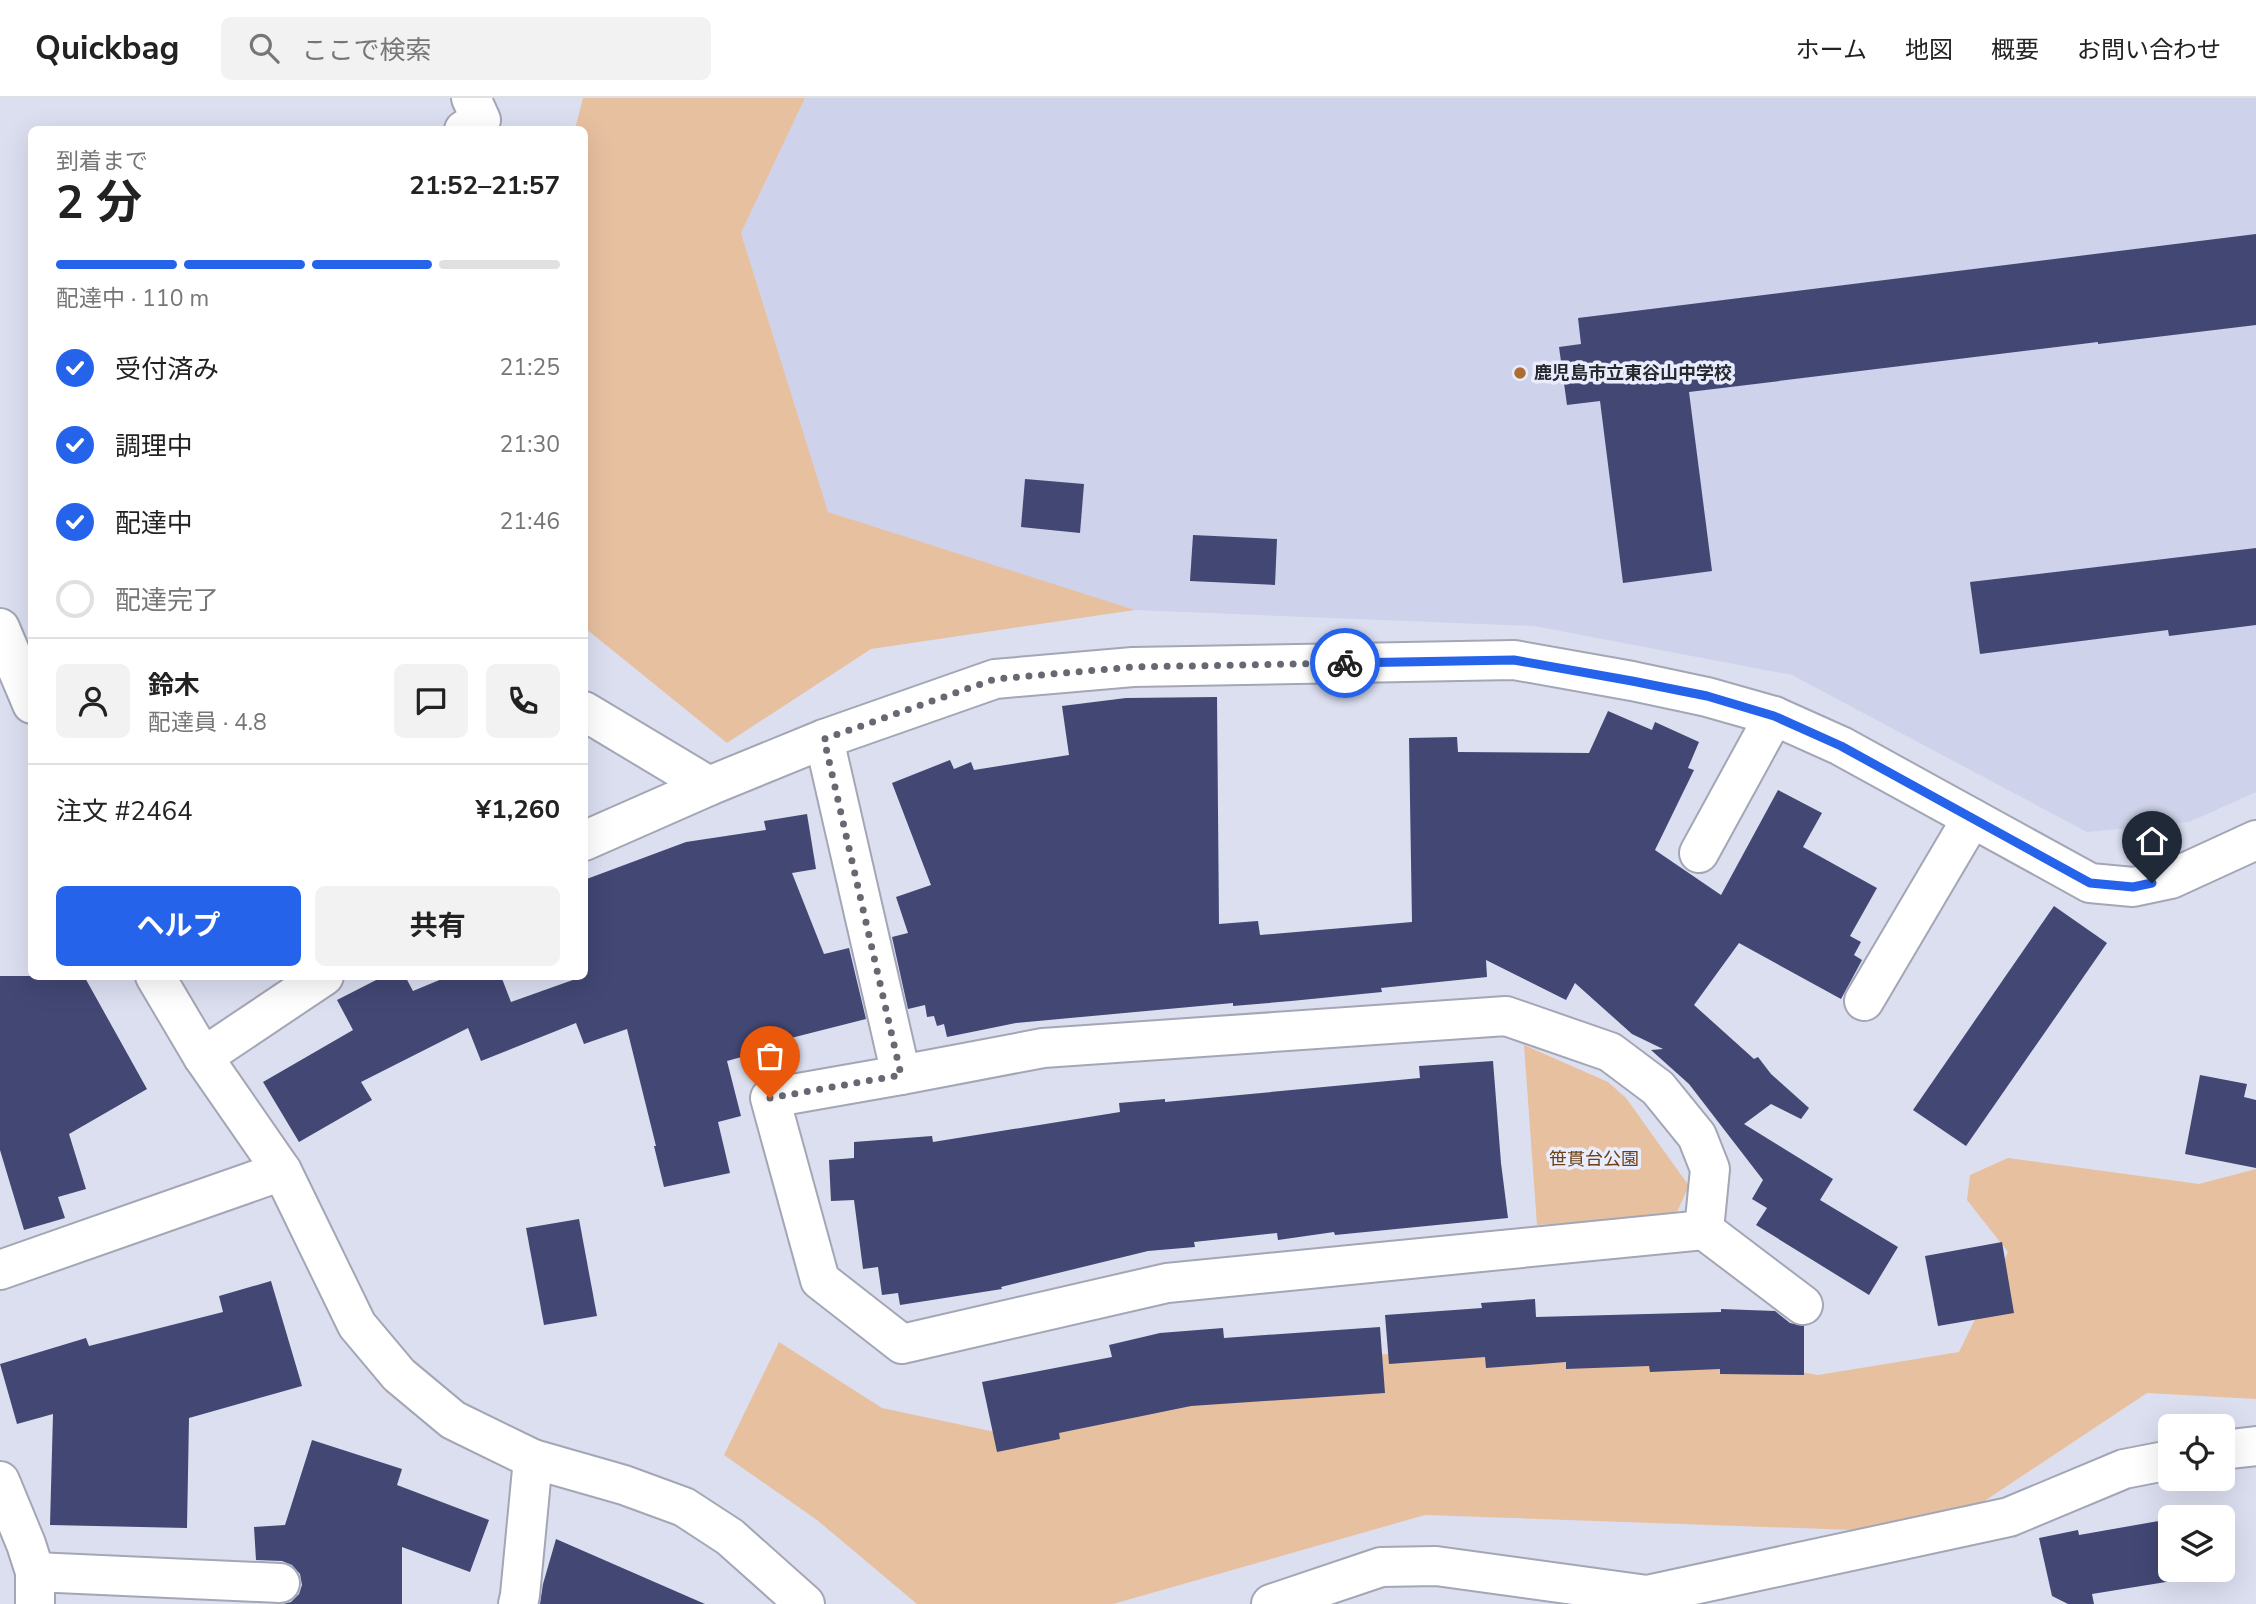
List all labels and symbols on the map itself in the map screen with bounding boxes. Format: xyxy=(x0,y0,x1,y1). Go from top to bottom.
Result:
place label: 鹿児島市立東谷山中学校 xyxy=(1534,361,1732,385)
marker: 鹿児島市立東谷山中学校 xyxy=(1512,365,1528,381)
courier xyxy=(1310,628,1380,698)
pin xyxy=(2122,811,2182,883)
pin xyxy=(740,1026,800,1098)
park label: 笹貫台公園 xyxy=(1549,1147,1639,1171)

